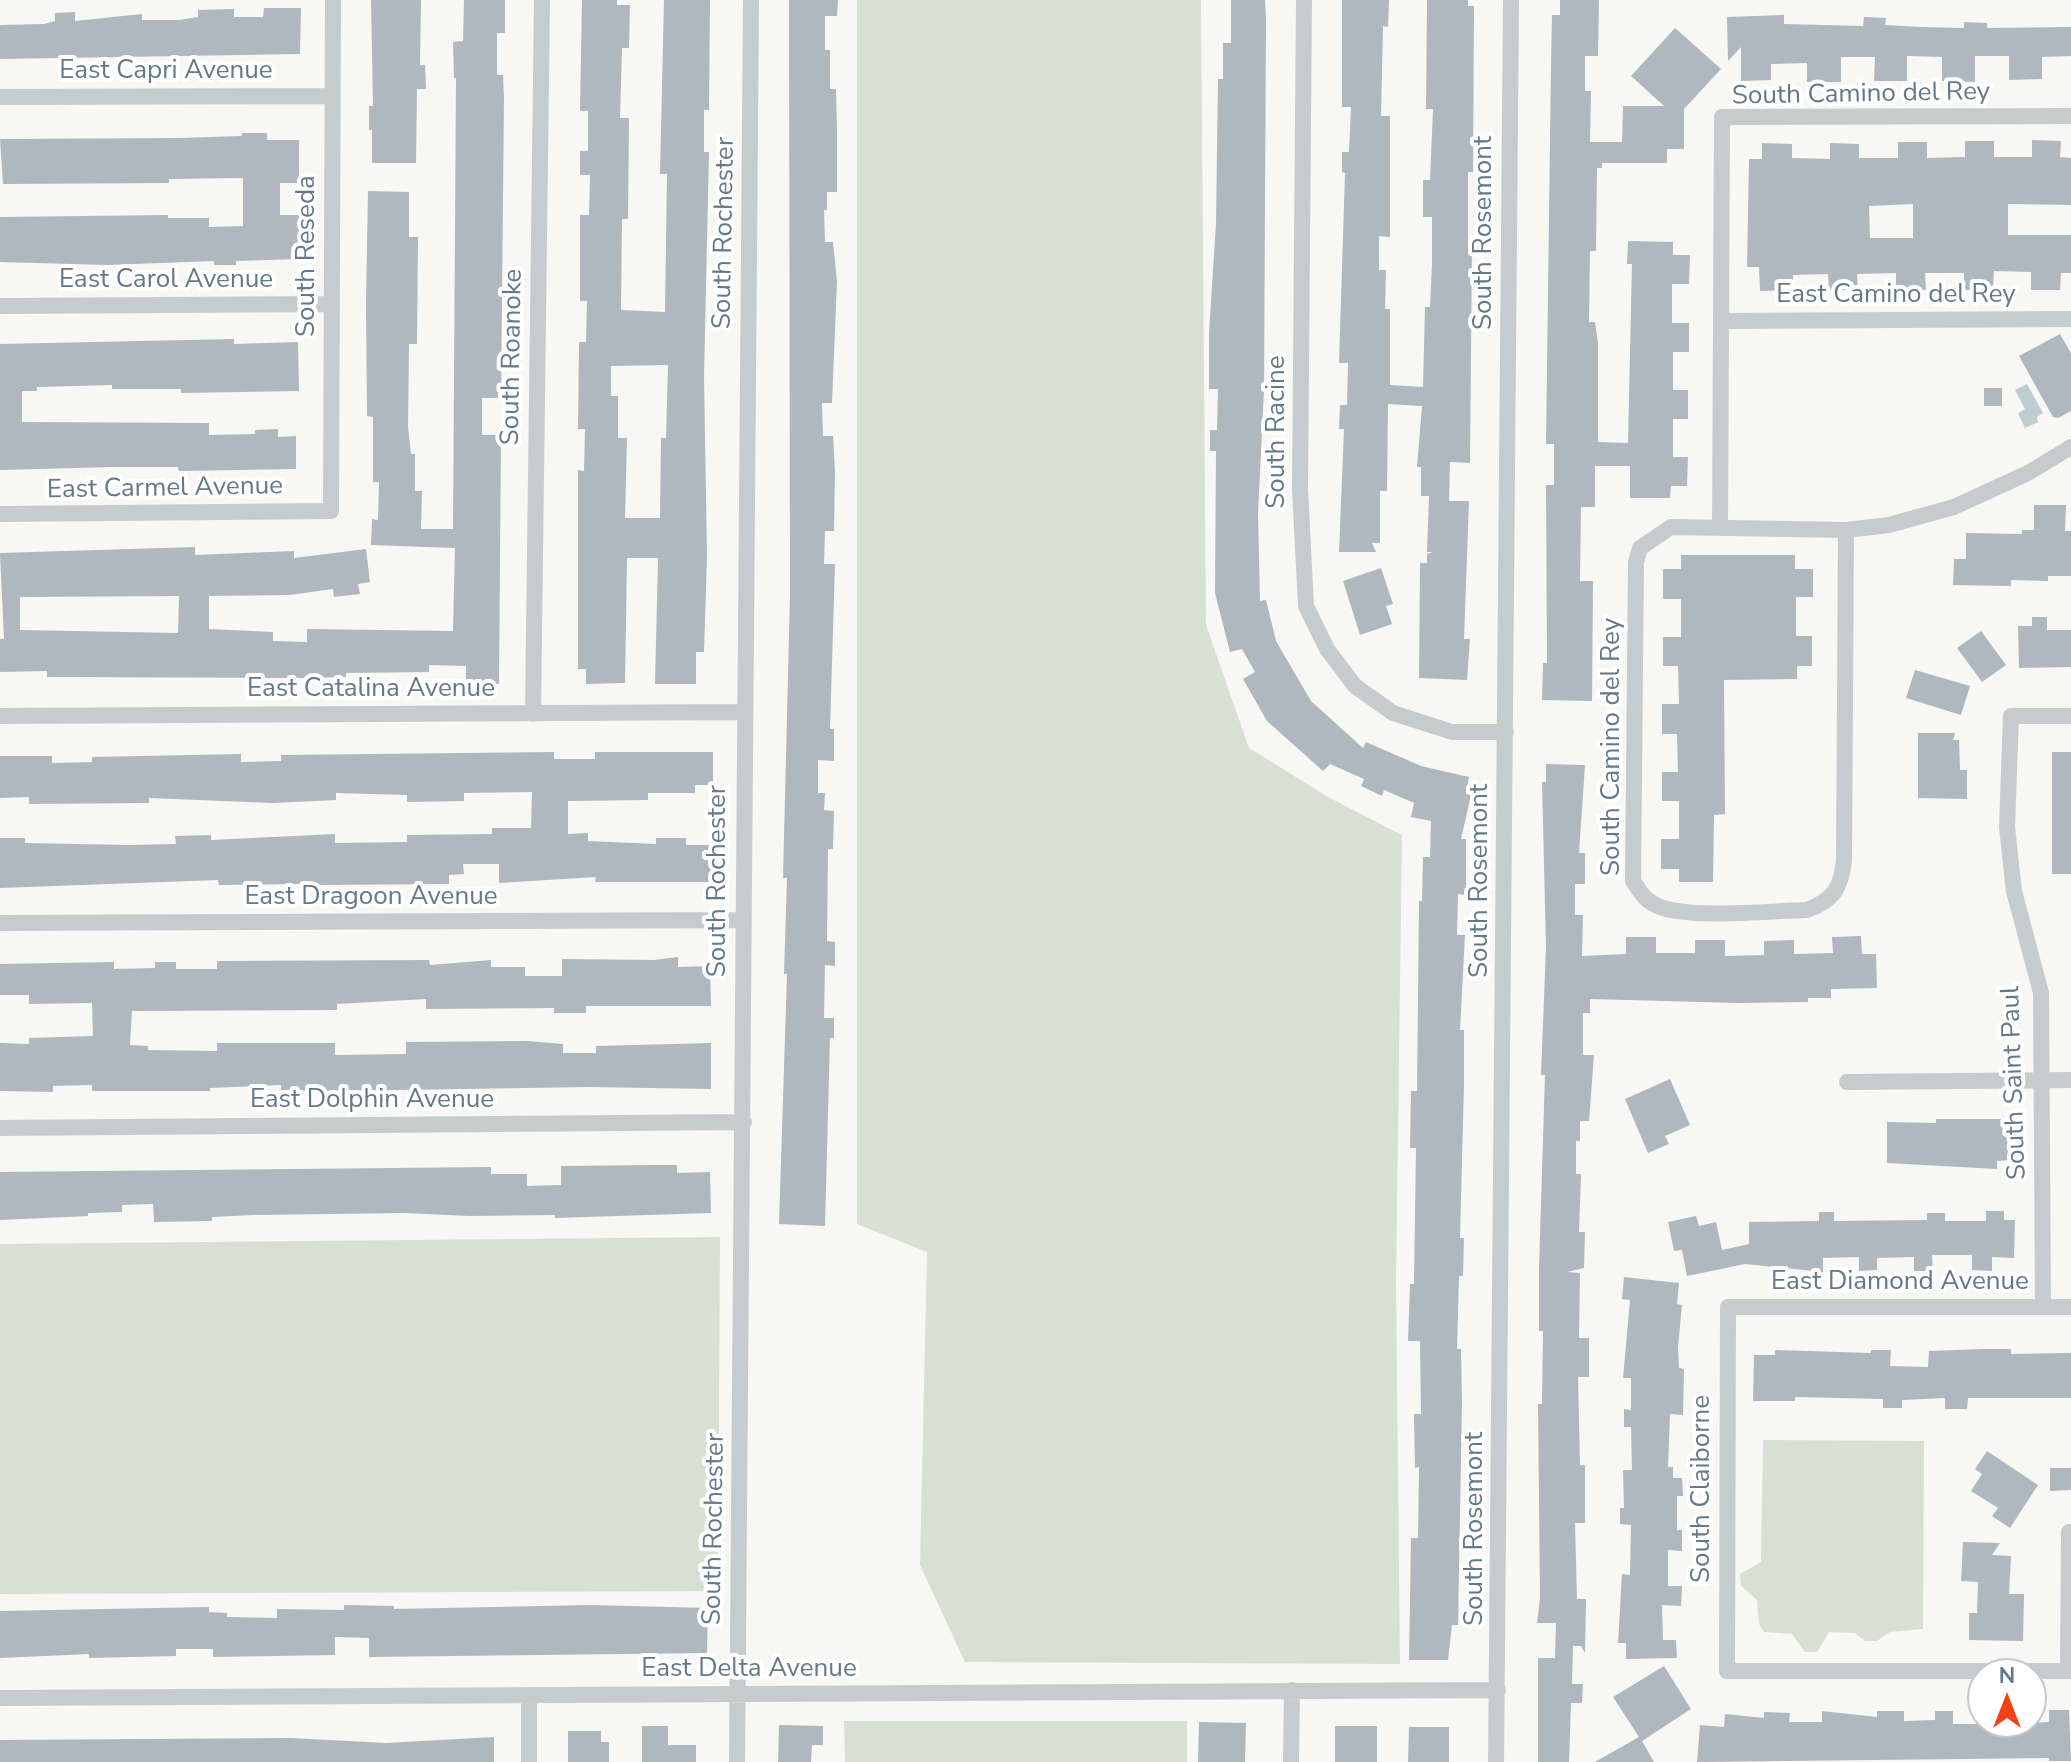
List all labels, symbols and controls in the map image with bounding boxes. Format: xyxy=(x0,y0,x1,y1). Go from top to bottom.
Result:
street label: East Capri Avenue xyxy=(59,56,273,88)
street label: South Camino del Rey xyxy=(1732,77,1990,113)
street label: South Rosemont xyxy=(1469,136,1501,330)
street label: South Rochester xyxy=(708,137,742,329)
street label: South Reseda xyxy=(292,175,324,337)
street label: East Carol Avenue xyxy=(59,265,273,297)
street label: South Roanoke xyxy=(496,268,530,446)
street label: East Camino del Rey xyxy=(1776,280,2016,312)
street label: South Racine xyxy=(1262,355,1294,509)
street label: East Carmel Avenue xyxy=(47,471,283,507)
street label: South Camino del Rey xyxy=(1597,618,1629,876)
street label: East Catalina Avenue xyxy=(247,674,495,706)
street label: South Rosemont xyxy=(1465,784,1497,978)
street label: South Rochester xyxy=(703,785,735,977)
street label: East Dragoon Avenue xyxy=(244,882,498,914)
street label: South Saint Paul xyxy=(1996,986,2034,1180)
street label: East Dolphin Avenue xyxy=(250,1085,494,1117)
street label: East Diamond Avenue xyxy=(1771,1267,2029,1299)
street label: South Claiborne xyxy=(1687,1395,1719,1583)
street label: South Rosemont xyxy=(1460,1432,1492,1626)
street label: South Rochester xyxy=(698,1433,732,1625)
street label: East Delta Avenue xyxy=(641,1654,857,1686)
north arrow xyxy=(1967,1658,2047,1738)
text: N xyxy=(1999,1661,2015,1691)

